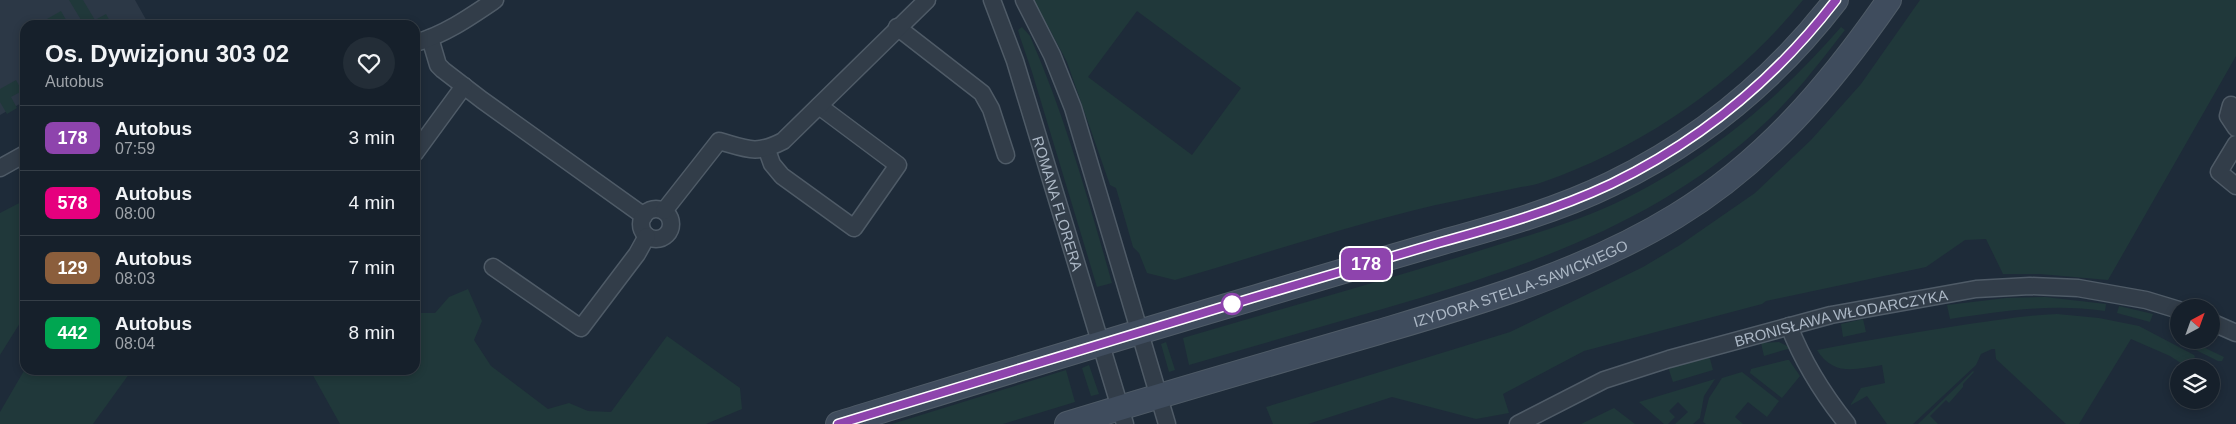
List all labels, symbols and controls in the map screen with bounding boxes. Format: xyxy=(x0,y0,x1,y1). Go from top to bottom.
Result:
button: heart xyxy=(343,37,395,89)
text: Os. Dywizjonu 303 02 xyxy=(45,40,289,67)
text: Autobus xyxy=(45,73,104,90)
text: Autobus xyxy=(115,118,192,139)
text: 3 min xyxy=(349,127,395,148)
text: 178 xyxy=(57,128,88,148)
street label: ROMANA FLORERA xyxy=(1030,134,1087,273)
text: 07:59 xyxy=(115,140,155,157)
text: Autobus xyxy=(115,183,192,204)
text: 4 min xyxy=(349,192,395,213)
text: 578 xyxy=(57,193,88,213)
text: 08:00 xyxy=(115,205,155,222)
street label: IZYDORA STELLA-SAWICKIEGO xyxy=(1411,236,1630,330)
text: Autobus xyxy=(115,248,192,269)
line badge: 178 xyxy=(1337,248,1395,280)
text: 178 xyxy=(1351,254,1381,274)
text: 7 min xyxy=(349,257,395,278)
text: 129 xyxy=(57,258,88,278)
text: 08:03 xyxy=(115,270,155,287)
street label: BRONISŁAWA WŁODARCZYKA xyxy=(1732,286,1949,349)
unlabelled marker xyxy=(1221,293,1243,315)
north arrow xyxy=(2170,299,2220,349)
map controls xyxy=(2170,299,2220,409)
text: Autobus xyxy=(115,313,192,334)
text: 8 min xyxy=(349,322,395,343)
text: 442 xyxy=(57,323,88,343)
text: 08:04 xyxy=(115,335,155,352)
button: layers xyxy=(2170,359,2220,409)

